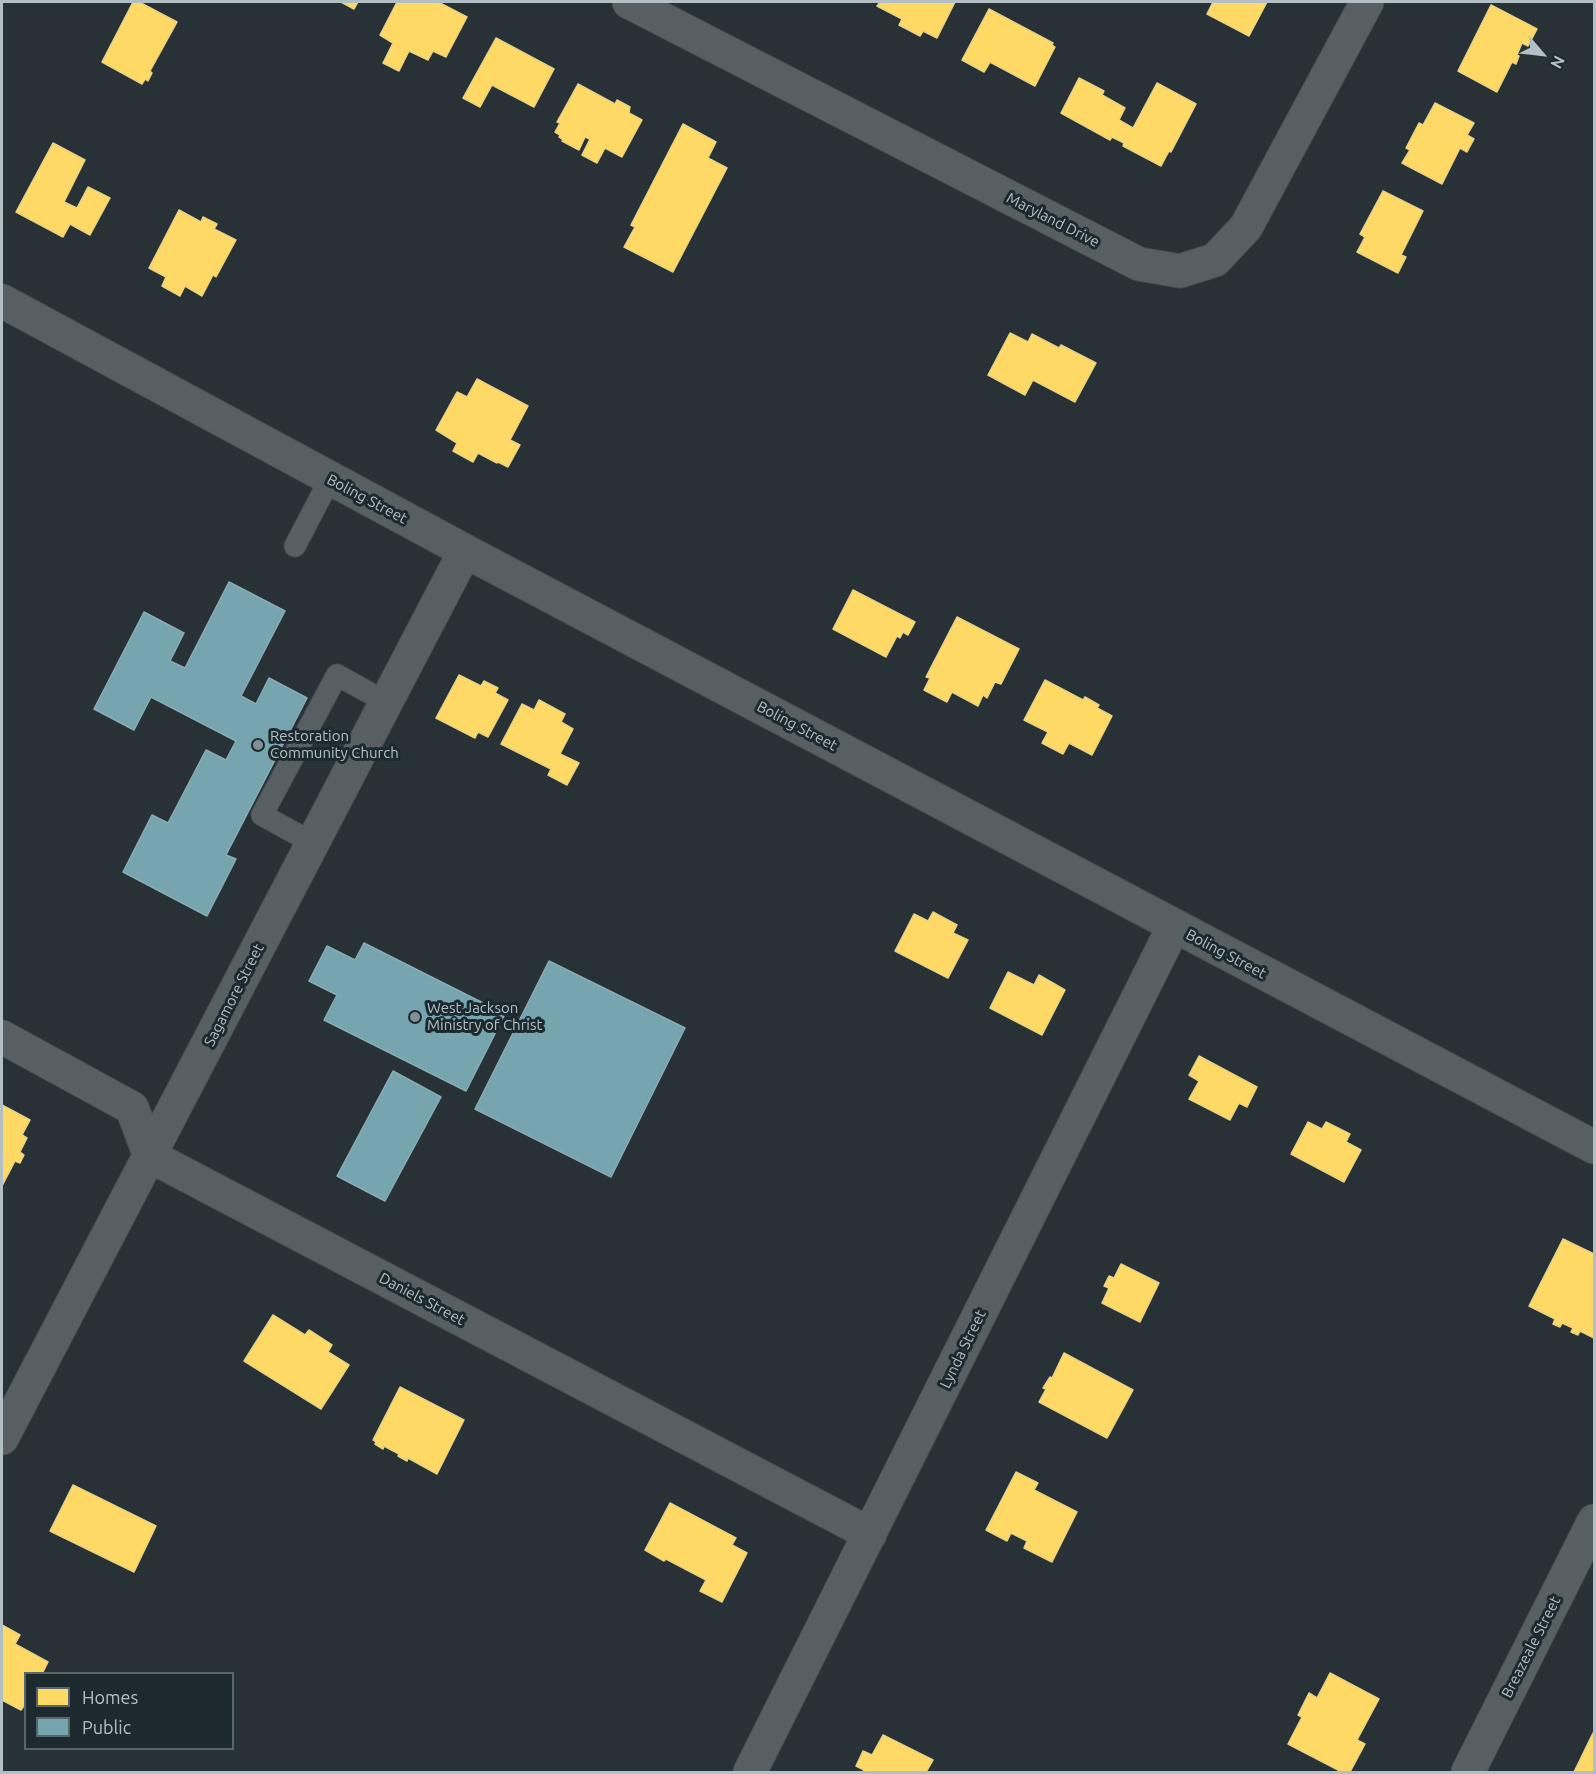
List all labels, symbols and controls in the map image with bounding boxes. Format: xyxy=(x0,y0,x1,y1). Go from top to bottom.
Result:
north arrow xyxy=(1512,24,1572,84)
text: N xyxy=(1547,53,1569,72)
street label: Maryland Drive xyxy=(1004,189,1102,251)
street label: Boling Street xyxy=(324,470,410,528)
street label: Boling Street xyxy=(754,697,840,755)
place label: Restoration Community Church xyxy=(270,727,399,762)
marker: Restoration Community Church xyxy=(251,738,265,752)
street label: Boling Street xyxy=(1183,925,1269,983)
street label: Sagamore Street xyxy=(200,941,268,1049)
place label: West Jackson Ministry of Christ xyxy=(427,999,542,1034)
marker: West Jackson Ministry of Christ xyxy=(408,1010,422,1024)
street label: Daniels Street xyxy=(376,1269,468,1329)
street label: Lynda Street xyxy=(936,1307,990,1391)
street label: Breazeale Street xyxy=(1498,1593,1564,1701)
legend xyxy=(24,1672,234,1750)
text: Homes xyxy=(82,1687,138,1707)
text: Public xyxy=(82,1717,131,1737)

